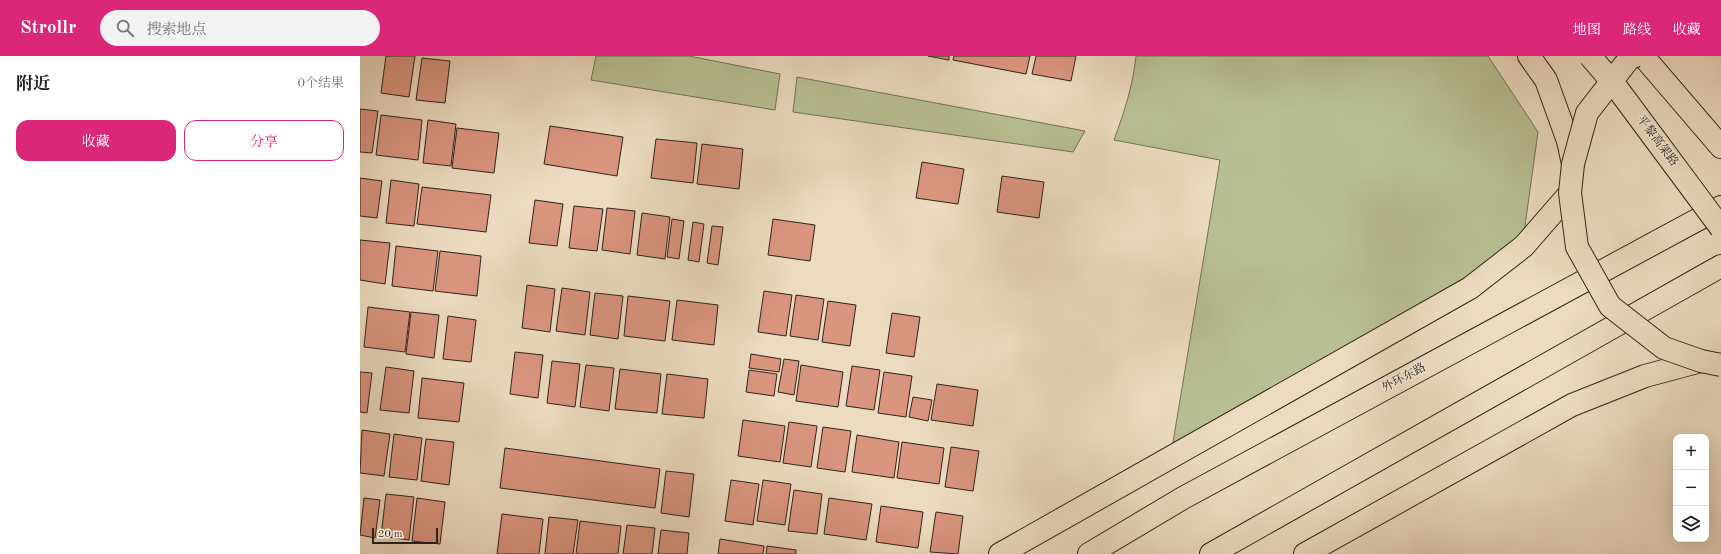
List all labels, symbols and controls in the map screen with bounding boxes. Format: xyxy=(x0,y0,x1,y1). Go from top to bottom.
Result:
search box xyxy=(100,10,380,46)
icon: search xyxy=(114,17,136,39)
text: Strollr xyxy=(20,19,76,38)
text: 搜索地点 xyxy=(146,23,206,38)
text: 地图 xyxy=(1573,23,1601,37)
text: 路线 xyxy=(1623,23,1651,37)
text: 收藏 xyxy=(1673,23,1701,37)
text: 附近 xyxy=(16,76,50,93)
text: 0个结果 xyxy=(297,77,344,90)
street label: 平黎高架路 xyxy=(1634,112,1681,169)
button: 收藏 xyxy=(16,120,176,161)
button: 分享 xyxy=(184,120,344,161)
street label: 外环东路 xyxy=(1379,360,1428,395)
map controls xyxy=(1673,434,1709,542)
button: + xyxy=(1673,434,1709,470)
button: − xyxy=(1673,470,1709,506)
button: layers xyxy=(1673,506,1709,542)
scale bar xyxy=(372,526,438,545)
text: 20 m xyxy=(378,529,403,540)

